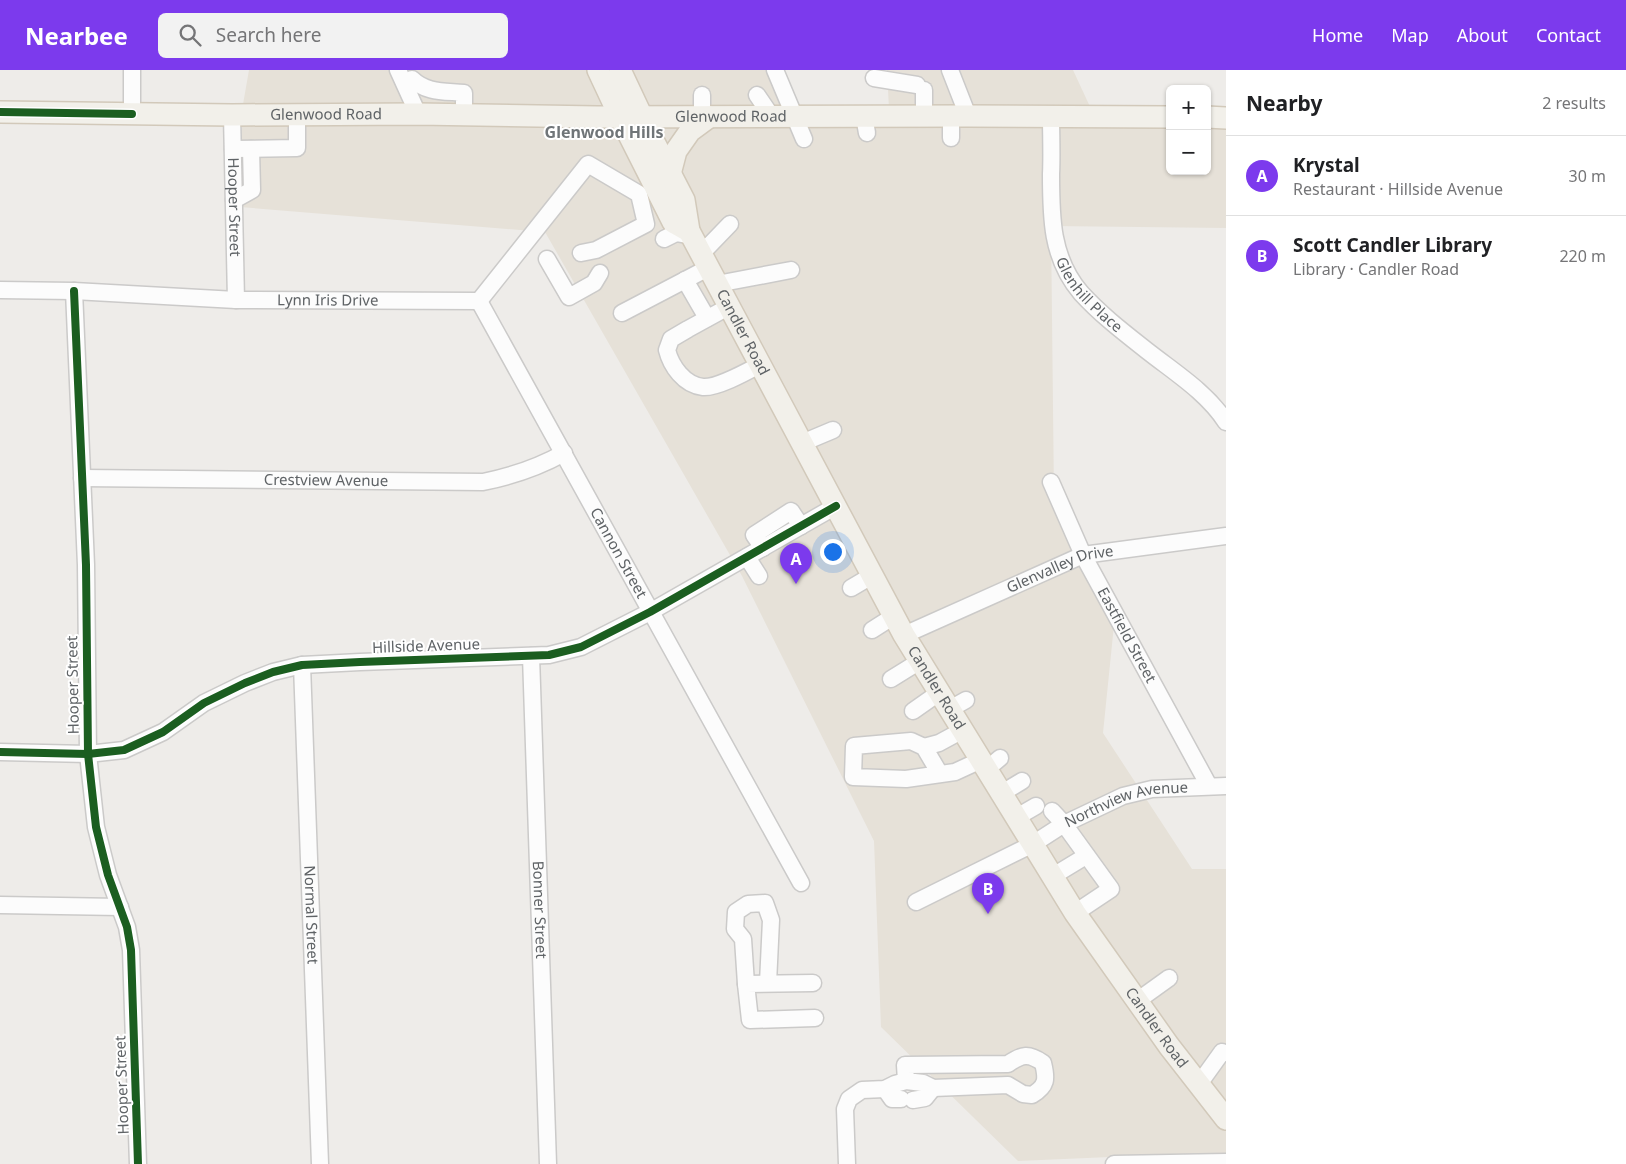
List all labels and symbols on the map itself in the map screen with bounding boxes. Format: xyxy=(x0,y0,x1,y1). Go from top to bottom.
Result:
street label: Glenwood Road xyxy=(270,103,382,124)
street label: Glenwood Road xyxy=(675,105,787,126)
district label: Glenwood Hills xyxy=(545,121,663,143)
street label: Hooper Street xyxy=(224,157,246,257)
street label: Glenhill Place xyxy=(1052,254,1127,336)
street label: Candler Road xyxy=(713,285,775,378)
street label: Lynn Iris Drive xyxy=(277,289,378,310)
street label: Crestview Avenue xyxy=(264,469,388,490)
street label: Cannon Street xyxy=(586,504,653,602)
your location xyxy=(820,539,846,565)
street label: Glenvalley Drive xyxy=(1003,540,1114,597)
pin: A xyxy=(780,543,812,584)
street label: Eastfield Street xyxy=(1093,583,1162,686)
street label: Hillside Avenue xyxy=(372,633,480,657)
street label: Hooper Street xyxy=(61,635,83,735)
street label: Candler Road xyxy=(904,642,971,733)
street label: Northview Avenue xyxy=(1061,777,1188,831)
street label: Bonner Street xyxy=(529,861,552,960)
street label: Normal Street xyxy=(300,865,324,965)
pin: B xyxy=(972,873,1004,914)
street label: Candler Road xyxy=(1121,983,1193,1071)
street label: Hooper Street xyxy=(109,1035,133,1135)

